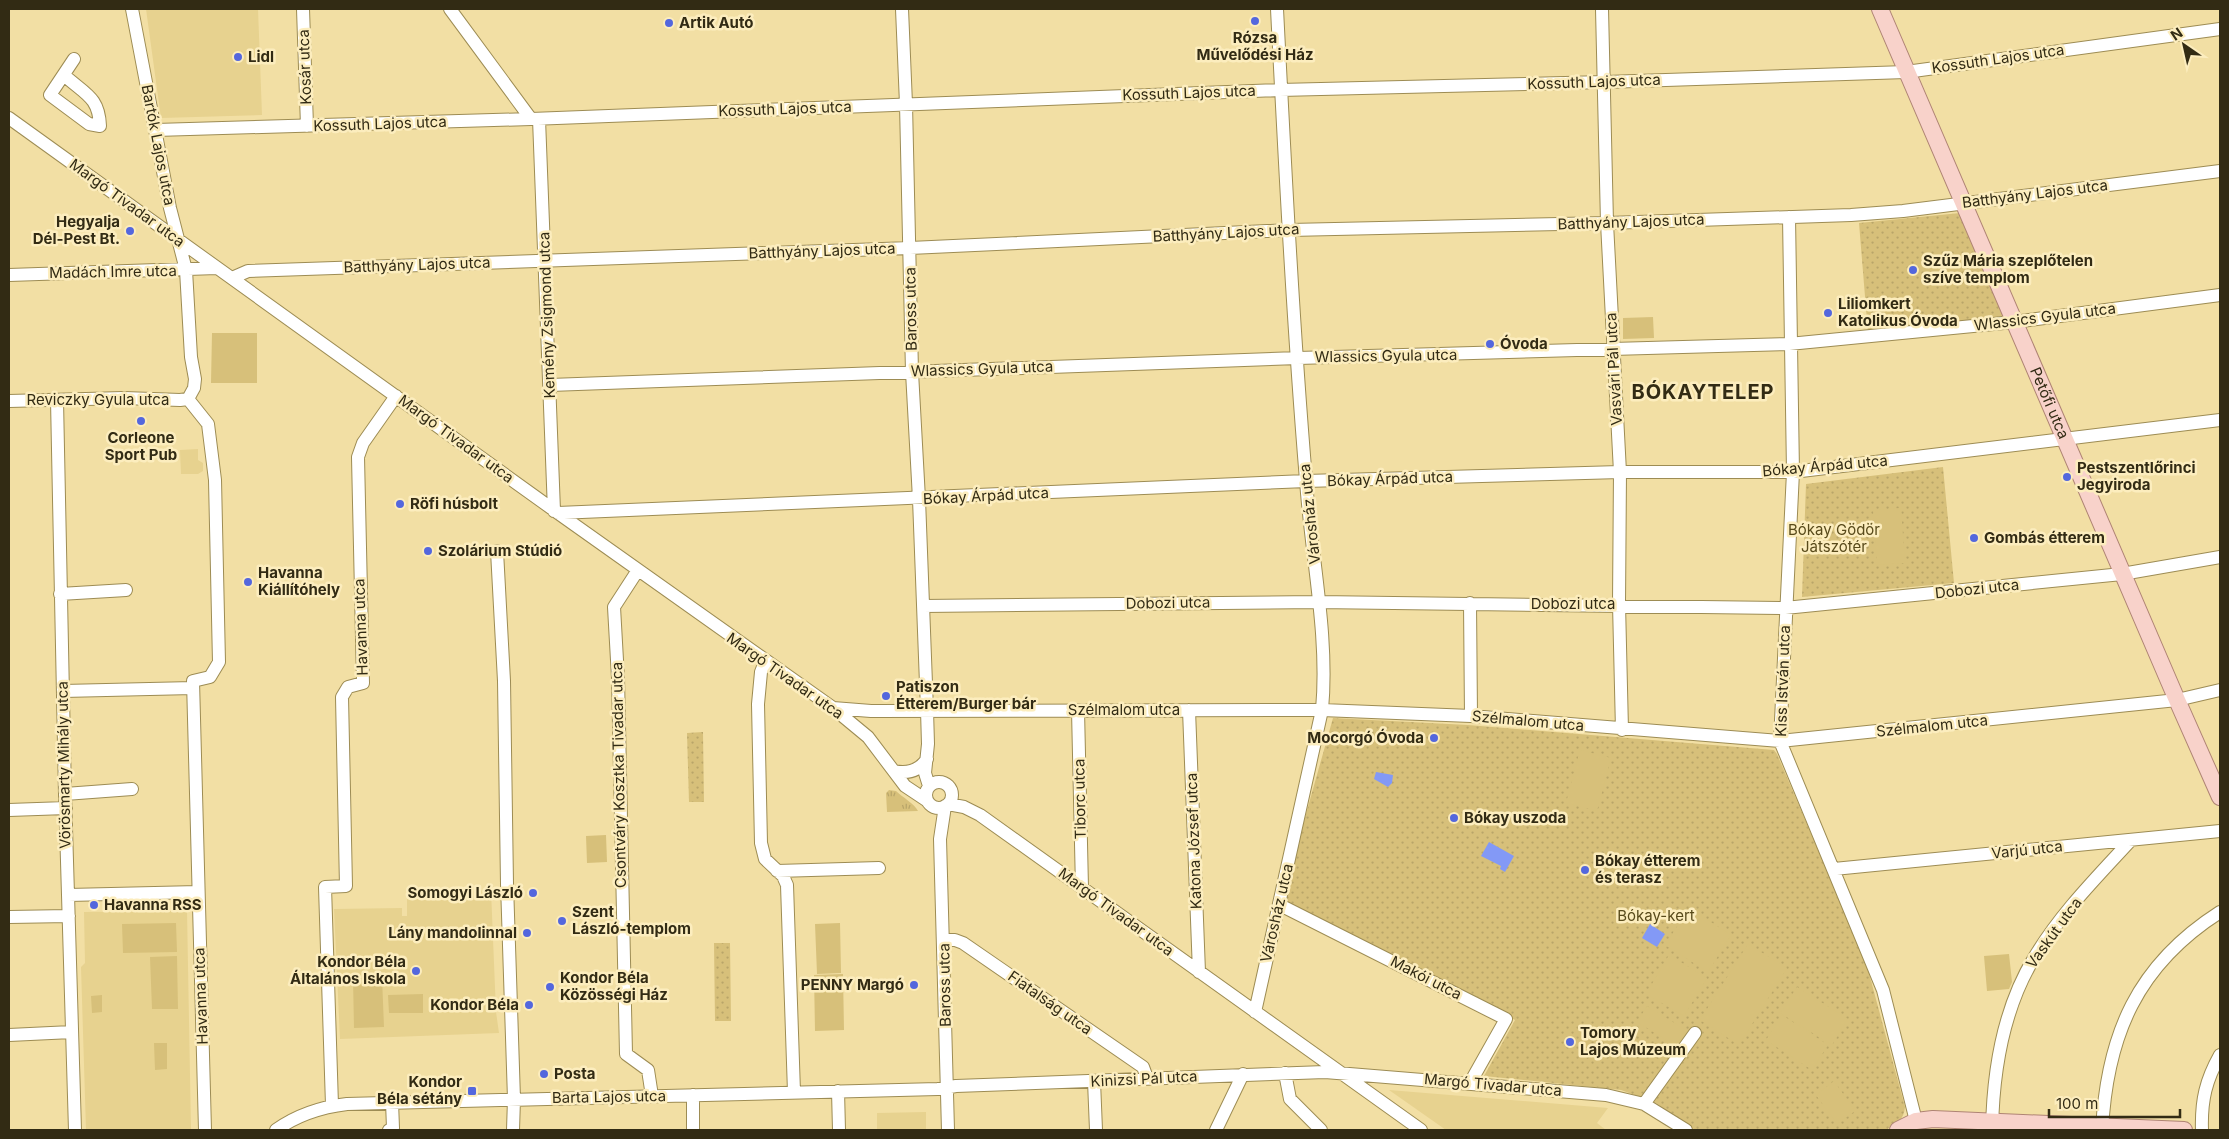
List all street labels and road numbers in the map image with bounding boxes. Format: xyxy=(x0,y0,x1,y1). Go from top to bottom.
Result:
street label: Kosár utca xyxy=(294,29,315,105)
street label: Kossuth Lajos utca xyxy=(1930,40,2065,77)
street label: Kossuth Lajos utca xyxy=(1527,70,1661,93)
street label: Kossuth Lajos utca xyxy=(1122,81,1256,104)
street label: Bartók Lajos utca xyxy=(137,83,180,207)
street label: Kossuth Lajos utca xyxy=(718,97,852,120)
street label: Kossuth Lajos utca xyxy=(313,112,447,135)
street label: Margó Tivadar utca xyxy=(66,154,189,251)
street label: Batthyány Lajos utca xyxy=(1961,175,2109,212)
street label: Batthyány Lajos utca xyxy=(1557,209,1705,234)
street label: Batthyány Lajos utca xyxy=(1152,219,1300,246)
street label: Kemény Zsigmond utca xyxy=(534,231,559,399)
street label: Batthyány Lajos utca xyxy=(748,238,896,263)
street label: Batthyány Lajos utca xyxy=(343,252,491,277)
street label: Madách Imre utca xyxy=(49,261,177,282)
street label: Baross utca xyxy=(900,267,921,351)
street label: Wlassics Gyula utca xyxy=(1973,298,2117,335)
street label: Vasvári Pál utca xyxy=(1601,312,1626,426)
street label: Wlassics Gyula utca xyxy=(1315,345,1457,366)
street label: Wlassics Gyula utca xyxy=(910,357,1054,380)
street label: Petőfi utca xyxy=(2026,364,2074,442)
street label: Reviczky Gyula utca xyxy=(27,390,170,409)
street label: Margó Tivadar utca xyxy=(395,390,518,487)
street label: Bókay Árpád utca xyxy=(1761,451,1889,480)
street label: Városház utca xyxy=(1295,463,1324,565)
street label: Bókay Árpád utca xyxy=(1327,467,1453,490)
street label: Bókay Árpád utca xyxy=(923,483,1049,508)
street label: Dobozi utca xyxy=(1934,575,2020,602)
street label: Havanna utca xyxy=(349,578,372,676)
street label: Dobozi utca xyxy=(1125,592,1210,613)
street label: Dobozi utca xyxy=(1531,594,1615,613)
street label: Kiss István utca xyxy=(1771,625,1794,737)
street label: Margó Tivadar utca xyxy=(723,628,847,723)
street label: Csontváry Kosztka Tivadar utca xyxy=(607,662,630,888)
street label: Vörösmarty Mihály utca xyxy=(53,681,74,849)
street label: Szélmalom utca xyxy=(1068,700,1180,719)
street label: Szélmalom utca xyxy=(1471,706,1585,735)
street label: Szélmalom utca xyxy=(1875,710,1989,741)
street label: Tiborc utca xyxy=(1069,759,1090,839)
street label: Katona József utca xyxy=(1182,772,1205,910)
street label: Varjú utca xyxy=(1990,836,2063,863)
street label: Városház utca xyxy=(1256,862,1297,964)
street label: Margó Tivadar utca xyxy=(1055,863,1178,960)
street label: Vaskút utca xyxy=(2022,894,2086,972)
street label: Baross utca xyxy=(934,943,955,1027)
street label: Havanna utca xyxy=(189,947,212,1045)
street label: Makói utca xyxy=(1387,952,1465,1004)
street label: Fiatalság utca xyxy=(1005,967,1096,1039)
street label: Kinizsi Pál utca xyxy=(1090,1066,1198,1091)
street label: Margó Tivadar utca xyxy=(1423,1069,1563,1100)
street label: Barta Lajos utca xyxy=(552,1086,666,1107)

